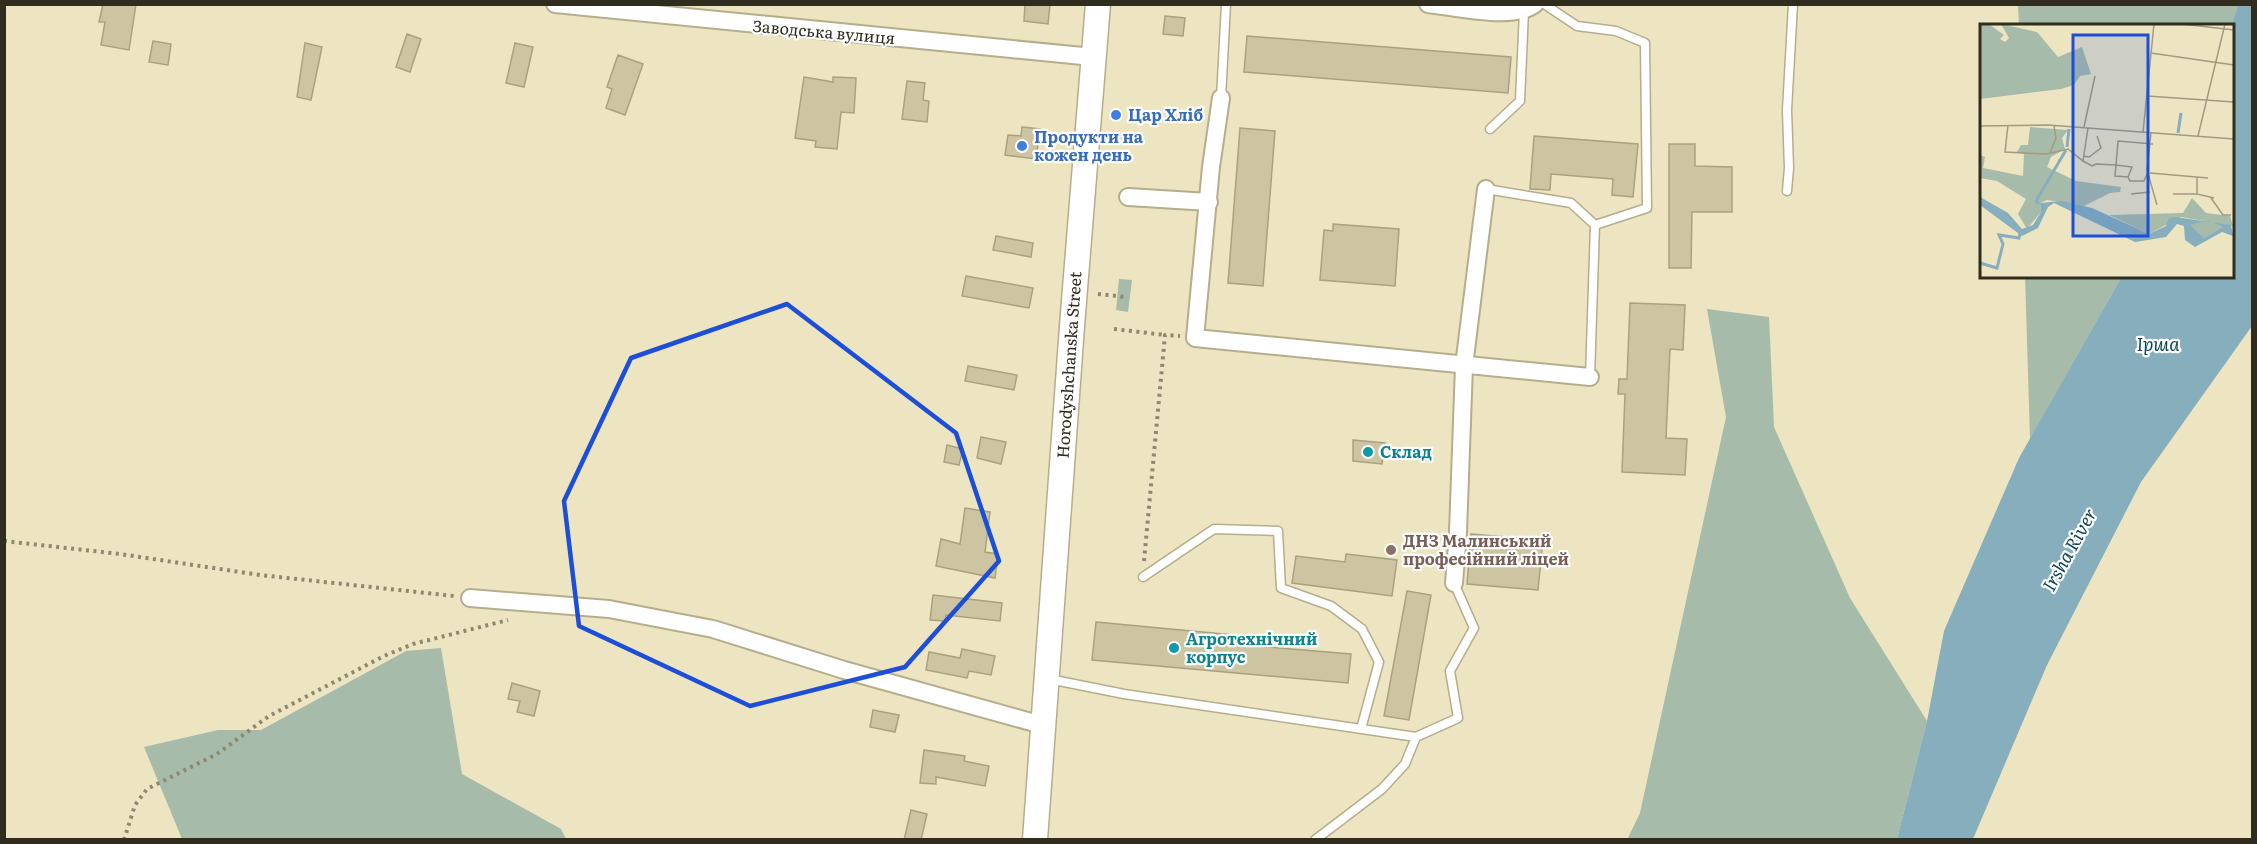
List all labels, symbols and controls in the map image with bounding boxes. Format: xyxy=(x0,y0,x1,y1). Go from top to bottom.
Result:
street label: Заводська вулиця xyxy=(752,13,896,49)
inset map xyxy=(1980,24,2233,278)
place label: Цар Хліб xyxy=(1128,102,1203,126)
marker: Цар Хліб xyxy=(1109,108,1123,122)
place label: Продукти на кожен день xyxy=(1034,124,1144,166)
marker: Продукти на кожен день xyxy=(1015,139,1029,153)
street label: Horodyshchanska Street xyxy=(1050,270,1087,459)
water label: Ірша xyxy=(2137,330,2180,357)
place label: Склад xyxy=(1380,439,1432,463)
marker: Склад xyxy=(1361,445,1375,459)
water label: Irsha River xyxy=(2035,503,2103,596)
place label: ДНЗ Малинський професійний ліцей xyxy=(1403,528,1569,570)
marker: ДНЗ Малинський професійний ліцей xyxy=(1384,543,1398,557)
place label: Агротехнічний корпус xyxy=(1186,626,1317,668)
marker: Агротехнічний корпус xyxy=(1167,641,1181,655)

